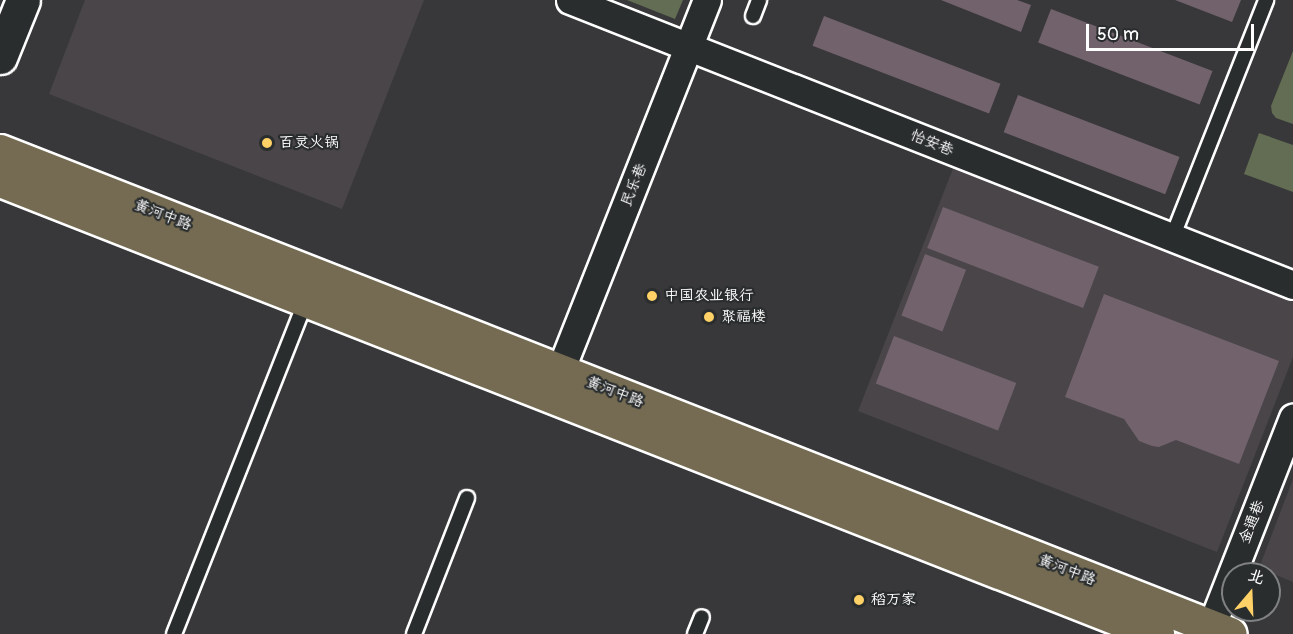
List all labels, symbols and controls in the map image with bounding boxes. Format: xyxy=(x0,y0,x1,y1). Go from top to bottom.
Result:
scale bar xyxy=(1089,12,1257,50)
text: 50 m xyxy=(1097,23,1139,46)
street label: 怡安巷 xyxy=(908,126,956,160)
place label: 百灵火锅 xyxy=(279,134,339,152)
marker: 百灵火锅 xyxy=(260,136,274,150)
street label: 民乐巷 xyxy=(617,161,651,209)
street label: 黄河中路 xyxy=(132,196,194,234)
place label: 中国农业银行 xyxy=(664,287,754,305)
marker: 中国农业银行 xyxy=(645,289,659,303)
place label: 聚福楼 xyxy=(721,308,766,326)
marker: 聚福楼 xyxy=(702,310,716,324)
street label: 黄河中路 xyxy=(584,373,646,411)
street label: 金通巷 xyxy=(1236,498,1268,546)
street label: 黄河中路 xyxy=(1036,551,1098,589)
north arrow xyxy=(1221,562,1281,622)
text: 北 xyxy=(1245,565,1267,589)
place label: 稻万家 xyxy=(871,591,916,609)
marker: 稻万家 xyxy=(852,593,866,607)

